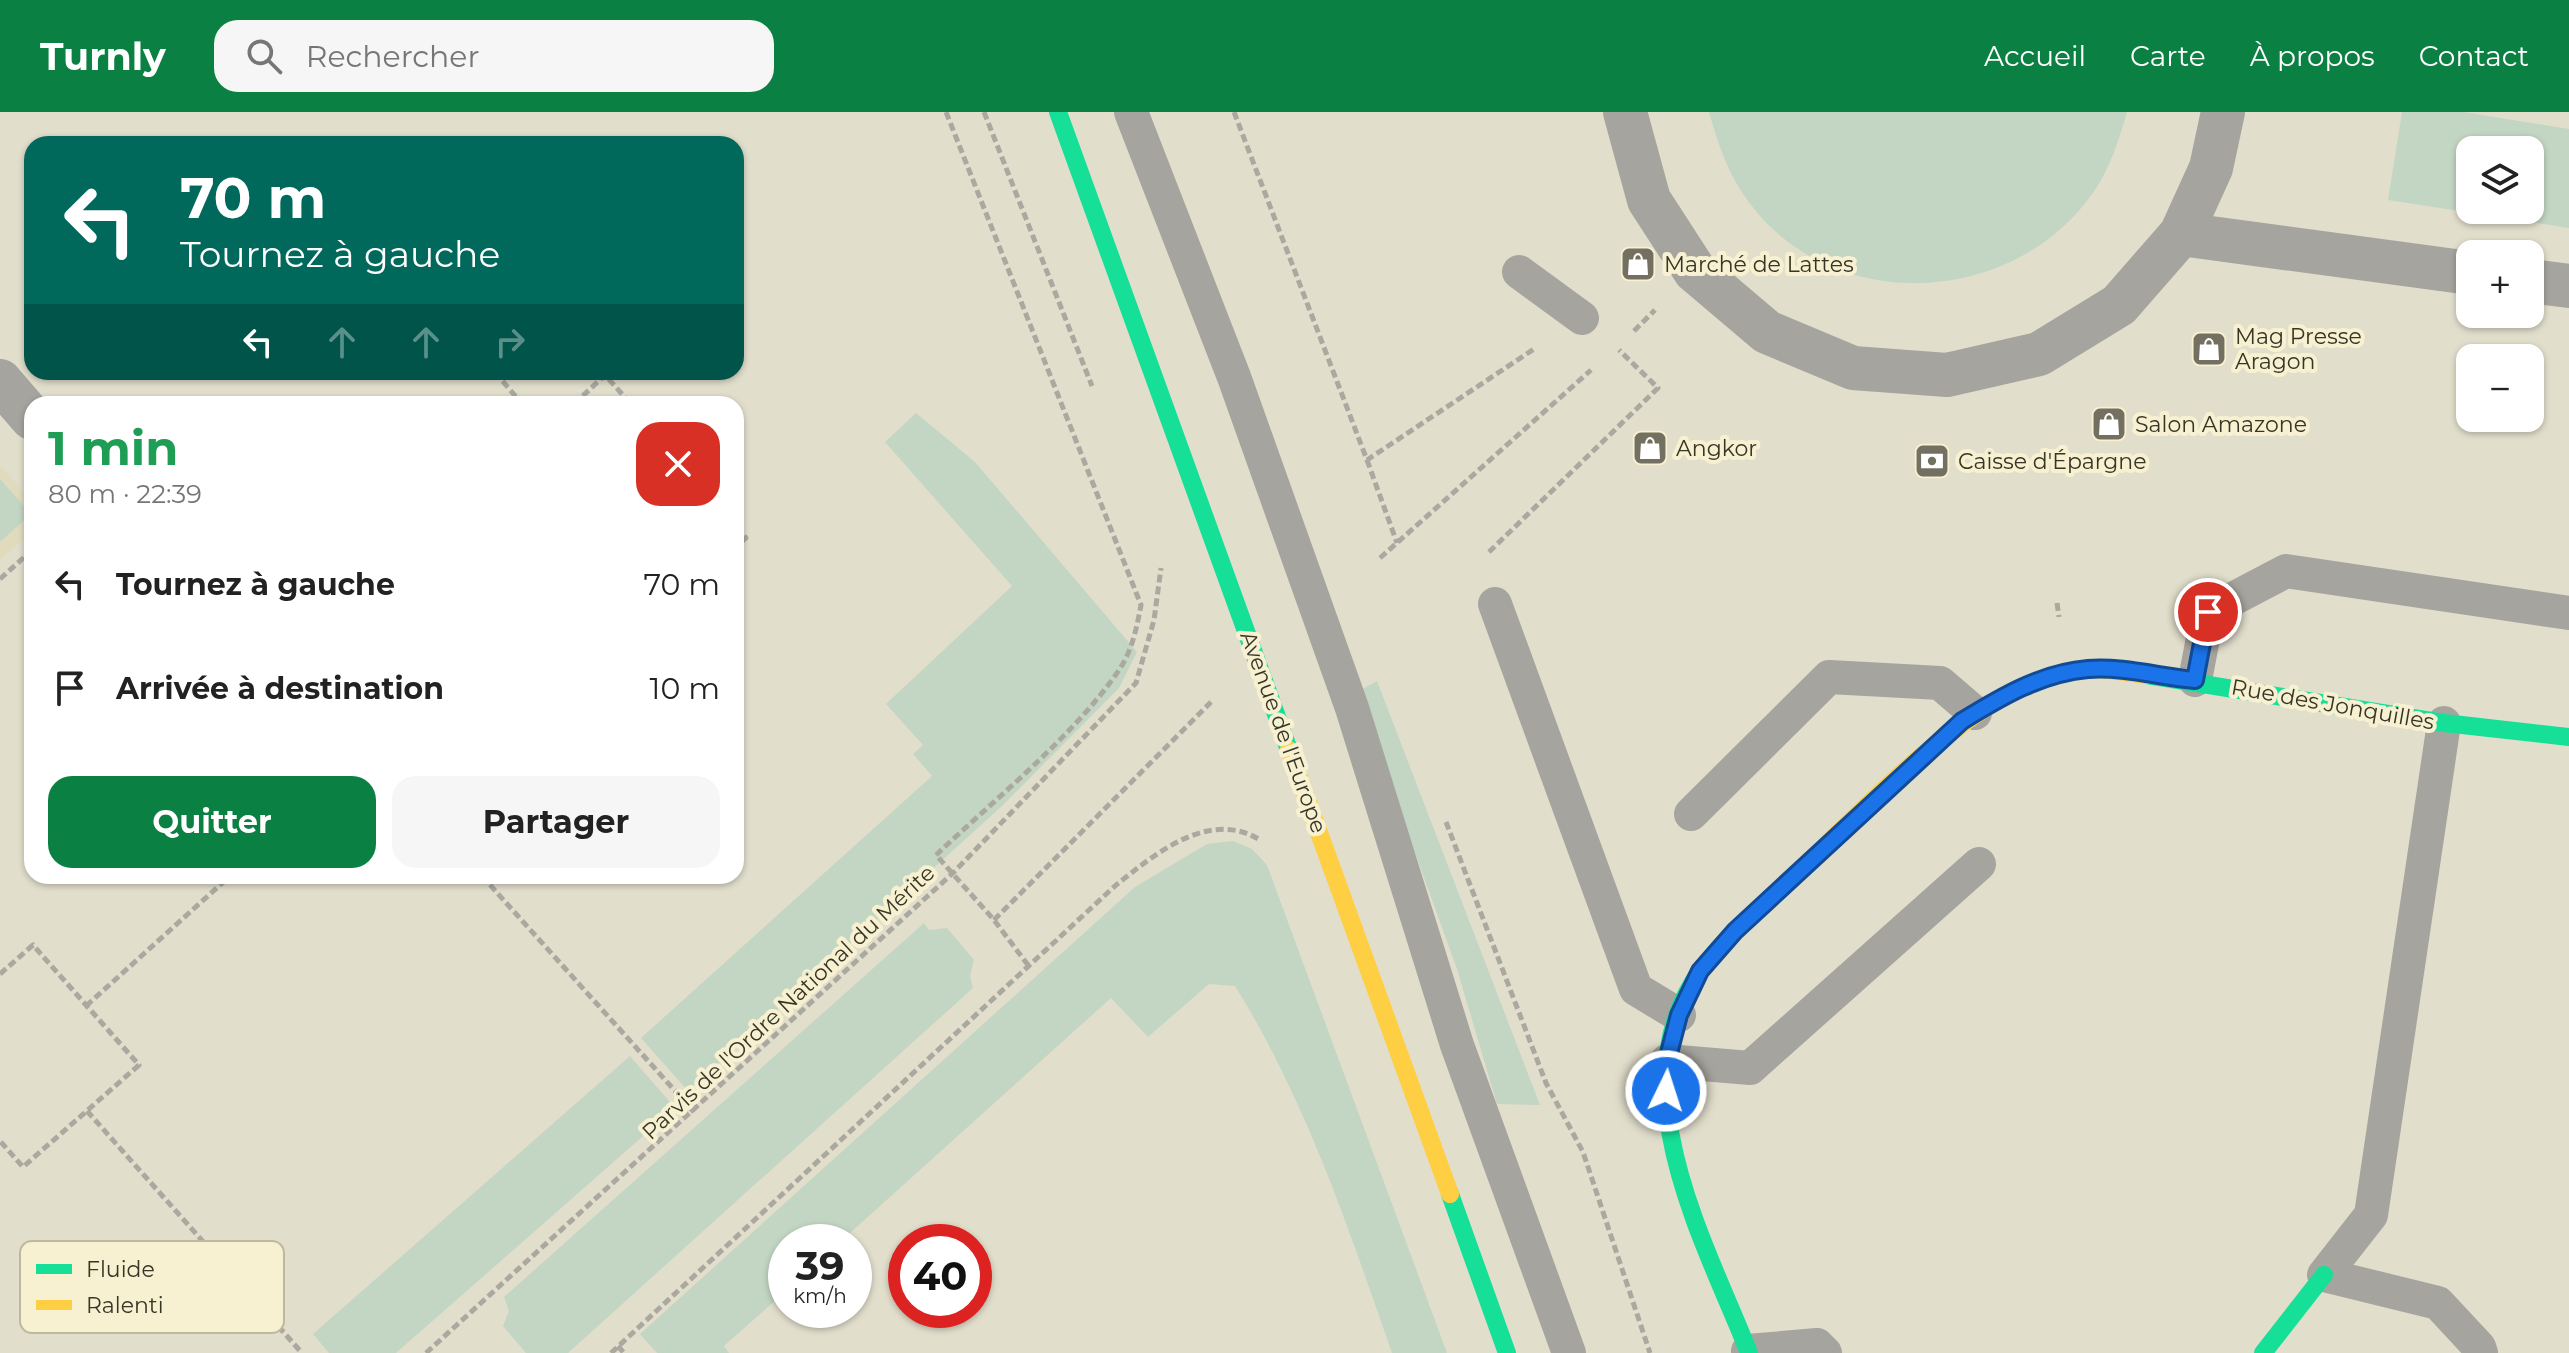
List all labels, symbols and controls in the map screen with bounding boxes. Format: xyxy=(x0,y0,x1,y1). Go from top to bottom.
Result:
search box xyxy=(214,20,774,92)
text: Turnly xyxy=(40,33,166,80)
icon: search xyxy=(242,34,286,78)
text: Rechercher xyxy=(306,38,479,75)
text: Accueil xyxy=(1984,39,2086,73)
text: Carte xyxy=(2130,39,2206,73)
text: À propos xyxy=(2250,39,2375,73)
text: Contact xyxy=(2419,39,2529,73)
map controls xyxy=(2456,136,2544,432)
button: layers xyxy=(2456,136,2544,224)
text: 70 m xyxy=(180,164,326,232)
icon: left xyxy=(48,168,152,272)
text: Tournez à gauche xyxy=(180,232,500,276)
button: + xyxy=(2456,240,2544,328)
shop icon: Marché de Lattes xyxy=(1619,245,1657,283)
place label: Marché de Lattes xyxy=(1664,251,1854,278)
icon: left xyxy=(236,320,280,364)
icon: ahead xyxy=(320,320,364,364)
icon: ahead xyxy=(404,320,448,364)
icon: right xyxy=(488,320,532,364)
place label: Mag Presse Aragon xyxy=(2235,323,2362,375)
shop icon: Mag Presse Aragon xyxy=(2190,330,2228,368)
button: − xyxy=(2456,344,2544,432)
shop icon: Salon Amazone xyxy=(2090,405,2128,443)
place label: Salon Amazone xyxy=(2135,411,2307,438)
text: 1 min xyxy=(48,419,178,477)
button: close xyxy=(636,422,720,506)
shop icon: Angkor xyxy=(1631,429,1669,467)
place label: Angkor xyxy=(1676,435,1757,462)
bank icon: Caisse d'Épargne xyxy=(1913,442,1951,480)
place label: Caisse d'Épargne xyxy=(1958,448,2147,475)
text: 80 m · 22:39 xyxy=(48,478,202,510)
icon: left xyxy=(48,562,92,606)
text: Tournez à gauche xyxy=(116,566,395,603)
text: 70 m xyxy=(643,566,720,603)
pin xyxy=(2174,578,2242,646)
icon: arrive xyxy=(2186,590,2230,634)
street label: Avenue de l'Europe xyxy=(1234,627,1333,837)
icon: arrive xyxy=(48,666,92,710)
text: Arrivée à destination xyxy=(116,670,444,707)
text: 10 m xyxy=(650,670,720,707)
street label: Rue des Jonquilles xyxy=(2229,673,2437,736)
button: Quitter xyxy=(48,776,376,868)
button: Partager xyxy=(392,776,720,868)
street label: Parvis de l'Ordre National du Mérite xyxy=(636,859,940,1145)
position arrow xyxy=(1624,1049,1708,1133)
speed limit sign: 40 xyxy=(888,1224,992,1328)
legend xyxy=(20,1241,284,1333)
text: 39 xyxy=(795,1241,845,1290)
text: Fluide xyxy=(86,1256,155,1283)
text: km/h xyxy=(793,1284,847,1308)
text: Ralenti xyxy=(86,1292,164,1319)

